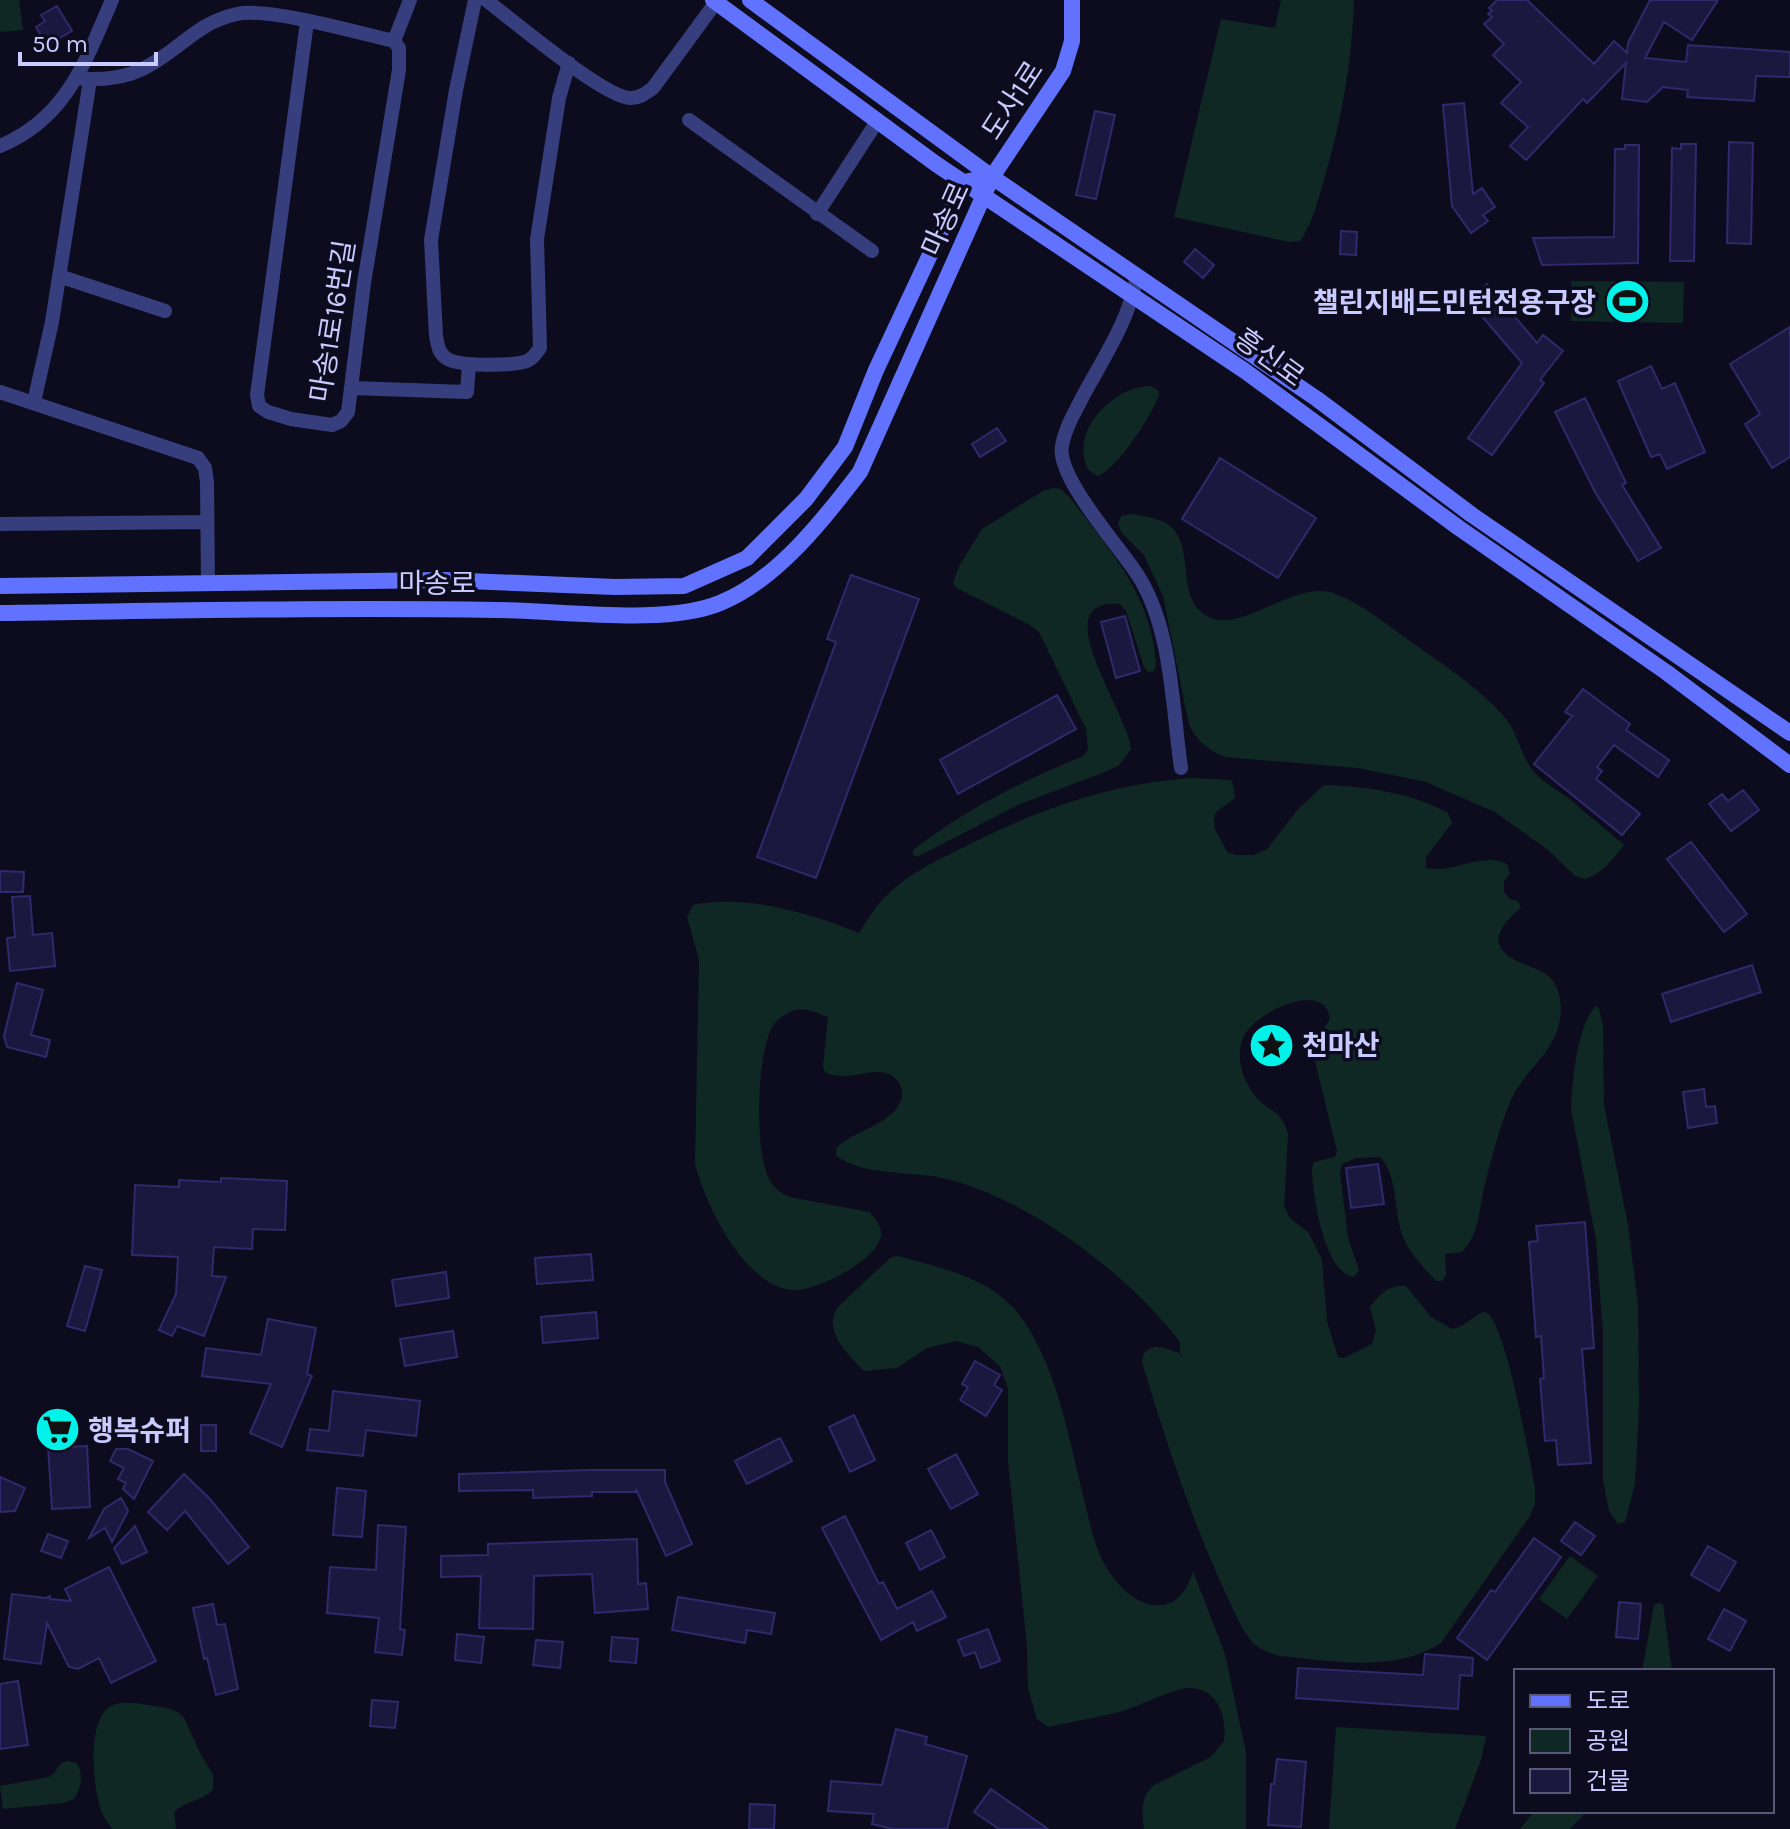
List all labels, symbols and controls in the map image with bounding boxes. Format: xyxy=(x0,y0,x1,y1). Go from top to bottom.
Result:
scale bar xyxy=(20,16,156,66)
text: 50 m xyxy=(32,30,88,58)
street label: 도사1로 xyxy=(975,55,1050,146)
street label: 마송로 xyxy=(915,177,976,261)
street label: 마송1로16번길 xyxy=(303,238,362,404)
sports icon: 챌린지배드민턴전용구장 xyxy=(1603,278,1651,326)
place label: 챌린지배드민턴전용구장 xyxy=(1313,286,1596,319)
street label: 흥신로 xyxy=(1229,321,1311,393)
street label: 마송로 xyxy=(398,567,476,600)
place icon: 천마산 xyxy=(1247,1021,1295,1069)
place label: 천마산 xyxy=(1302,1029,1380,1062)
supermarket icon: 행복슈퍼 xyxy=(33,1406,81,1454)
place label: 행복슈퍼 xyxy=(88,1414,191,1447)
legend xyxy=(1514,1669,1774,1813)
text: 도로 xyxy=(1586,1687,1630,1715)
text: 공원 xyxy=(1586,1727,1630,1755)
text: 건물 xyxy=(1586,1767,1630,1795)

